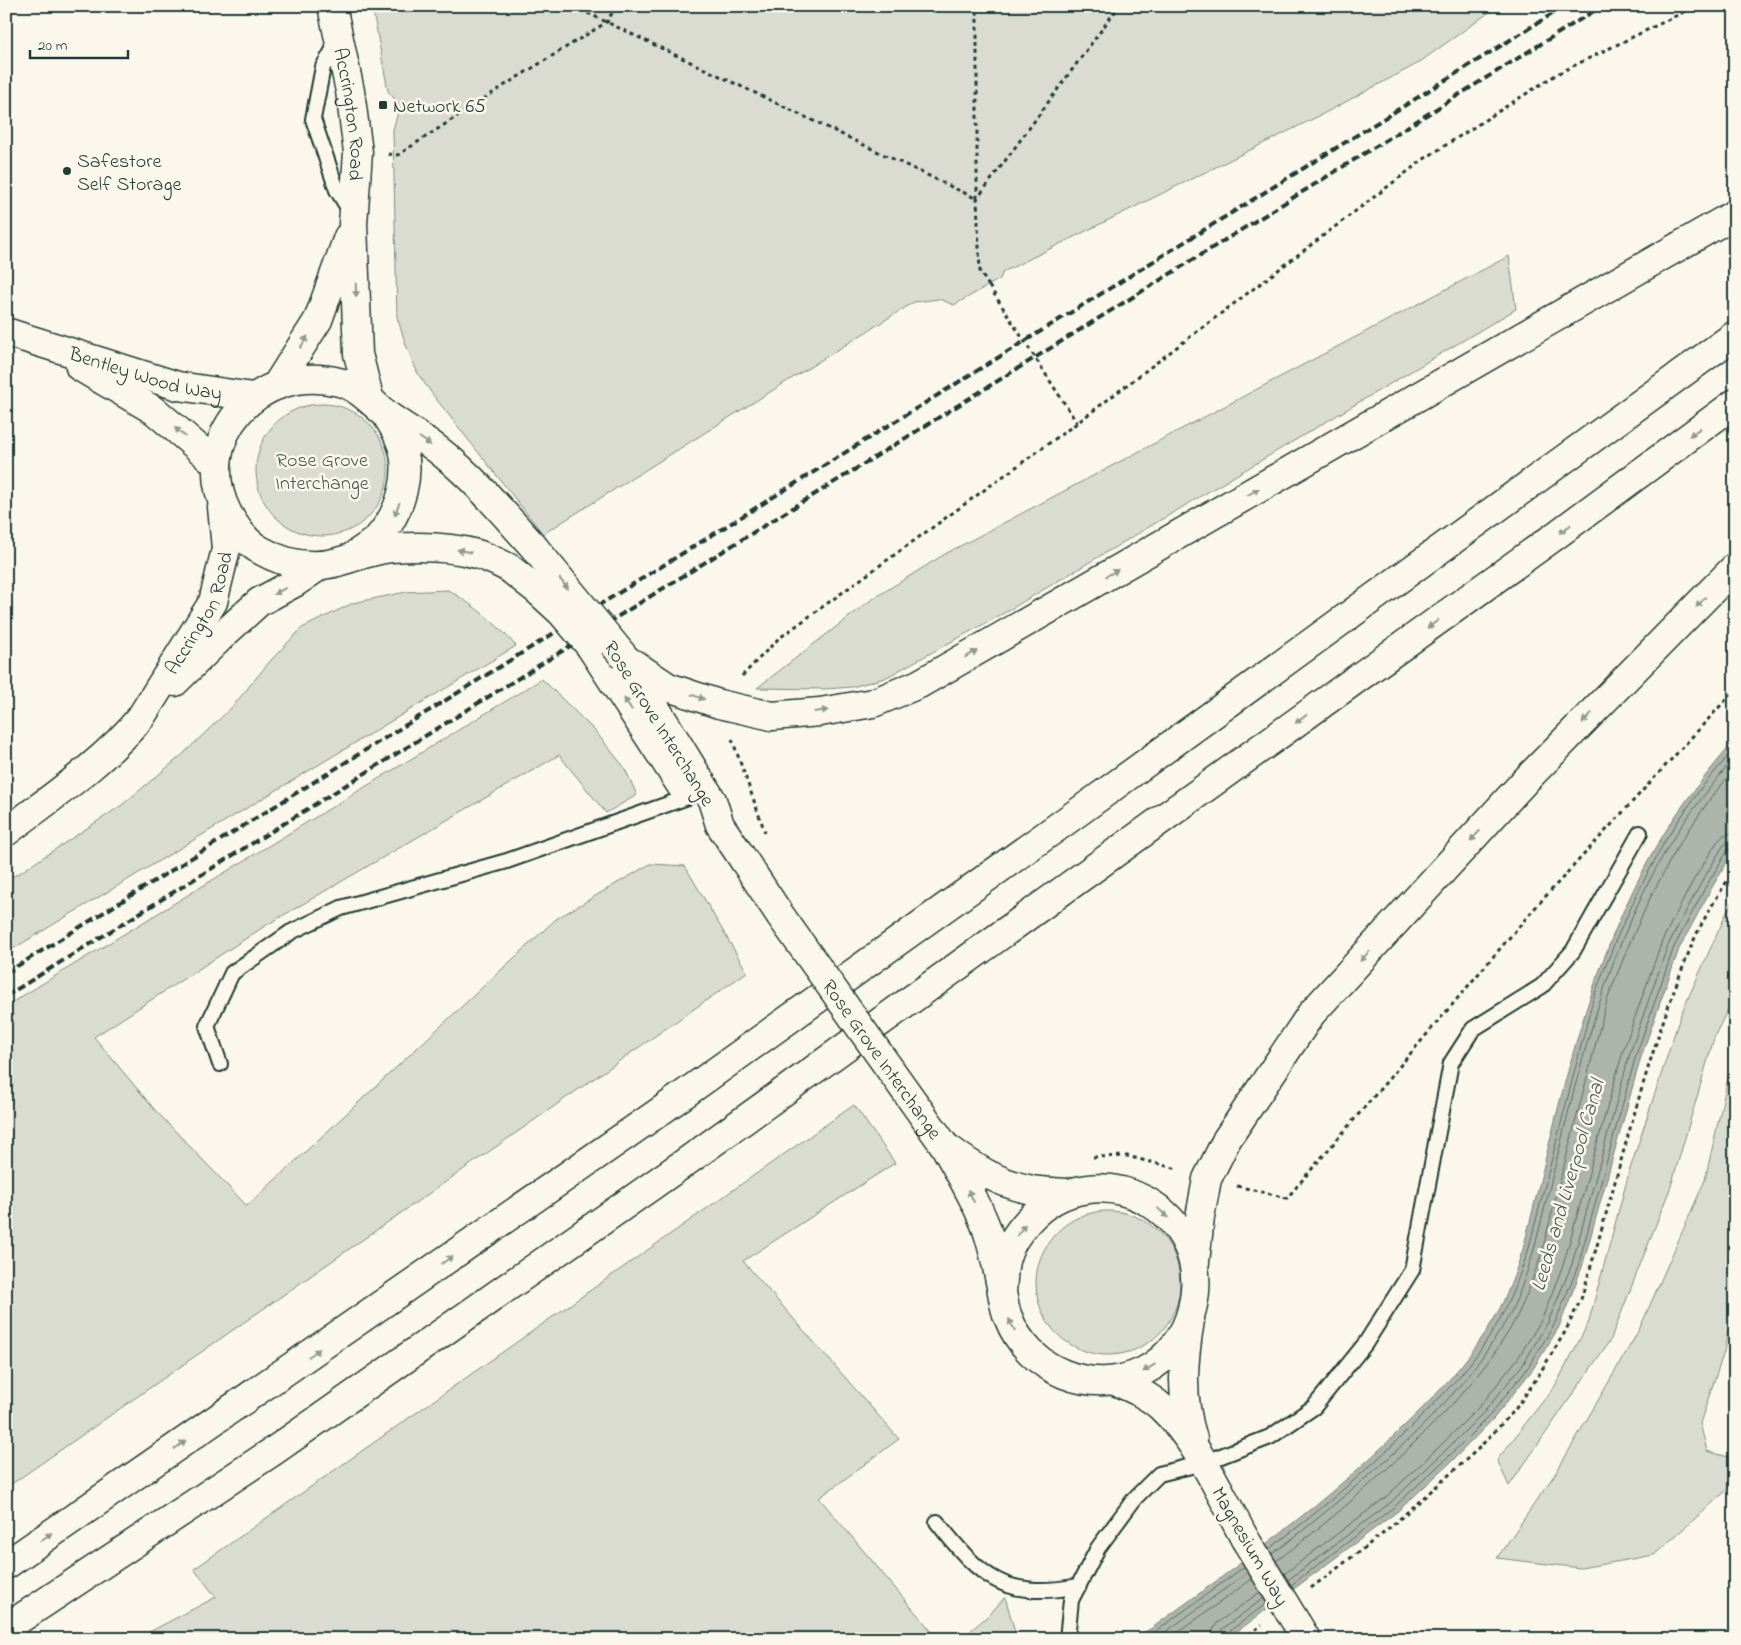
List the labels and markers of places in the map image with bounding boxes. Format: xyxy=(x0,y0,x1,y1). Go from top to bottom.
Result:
place label: Network 65 xyxy=(393,93,486,122)
marker: Network 65 xyxy=(377,99,389,111)
place label: Safestore Self Storage xyxy=(77,148,181,201)
marker: Safestore Self Storage xyxy=(61,165,73,177)

